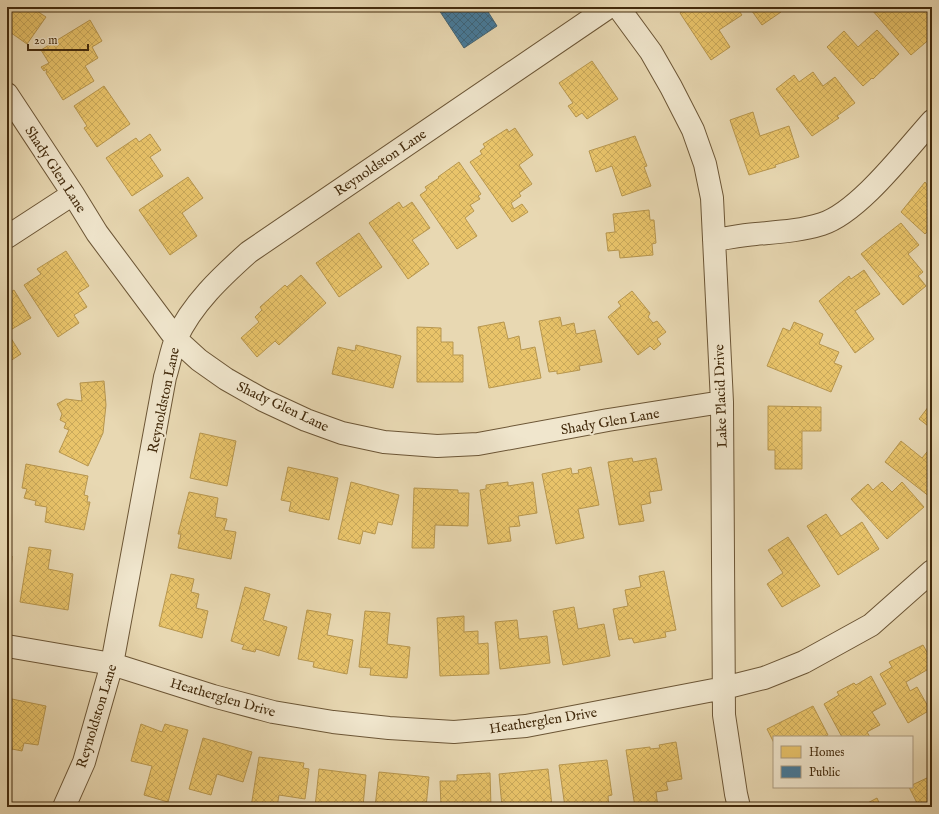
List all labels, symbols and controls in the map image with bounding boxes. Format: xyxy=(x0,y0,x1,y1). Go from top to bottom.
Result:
scale bar xyxy=(28,26,88,52)
text: 20 m xyxy=(34,33,57,48)
street label: Shady Glen Lane xyxy=(20,123,90,217)
street label: Reynoldston Lane xyxy=(331,125,431,200)
street label: Lake Placid Drive xyxy=(710,343,732,448)
street label: Reynoldston Lane xyxy=(144,345,184,455)
street label: Shady Glen Lane xyxy=(234,378,332,436)
street label: Shady Glen Lane xyxy=(559,404,661,440)
street label: Reynoldston Lane xyxy=(73,662,121,770)
street label: Heatherglen Drive xyxy=(168,674,278,722)
street label: Heatherglen Drive xyxy=(488,703,599,738)
legend xyxy=(773,736,913,788)
text: Homes xyxy=(809,745,845,760)
text: Public xyxy=(809,765,840,780)

